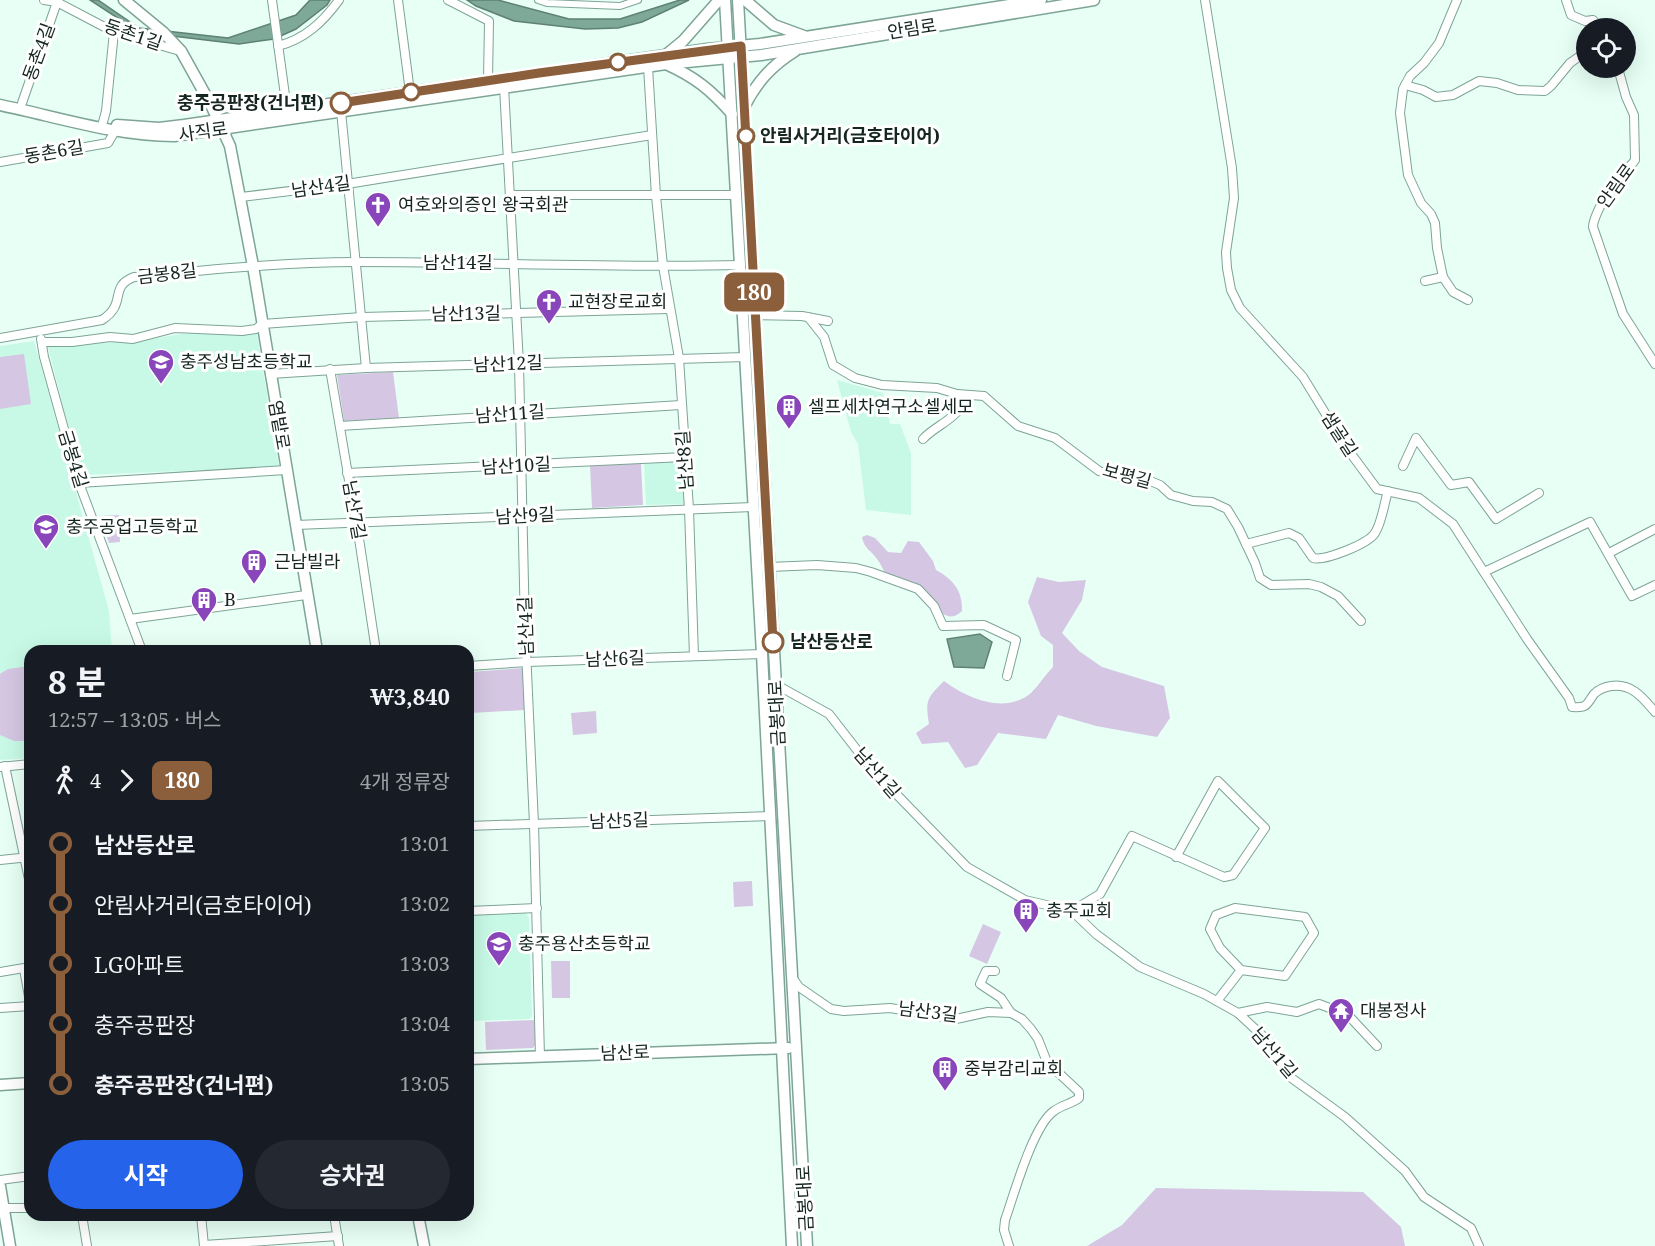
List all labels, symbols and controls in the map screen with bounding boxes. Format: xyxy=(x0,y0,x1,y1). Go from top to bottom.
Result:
street label: 안림로 xyxy=(885,12,938,44)
street label: 동촌1길 xyxy=(101,13,165,55)
map controls xyxy=(1576,18,1636,78)
button: locate xyxy=(1576,18,1636,78)
street label: 동촌4길 xyxy=(17,19,60,84)
unlabelled marker xyxy=(609,53,627,71)
unlabelled marker xyxy=(402,83,420,101)
place label: 충주공판장(건너편) xyxy=(177,90,324,114)
marker: 충주공판장(건너편) xyxy=(330,92,352,114)
street label: 사직로 xyxy=(177,116,229,146)
place label: 안림사거리(금호타이어) xyxy=(760,123,940,147)
marker: 안림사거리(금호타이어) xyxy=(737,127,755,145)
street label: 동촌6길 xyxy=(22,134,85,168)
street label: 안림로 xyxy=(1591,158,1640,213)
street label: 남산4길 xyxy=(290,170,352,202)
church icon: 여호와의증인 왕국회관 xyxy=(363,190,393,228)
place label: 여호와의증인 왕국회관 xyxy=(398,192,569,216)
street label: 남산14길 xyxy=(423,250,493,274)
street label: 금봉8길 xyxy=(136,257,198,289)
line badge: 180 xyxy=(720,272,789,312)
text: 180 xyxy=(736,278,772,306)
church icon: 교현장로교회 xyxy=(534,287,564,325)
place label: 교현장로교회 xyxy=(568,289,667,313)
street label: 남산13길 xyxy=(431,300,501,326)
school or university icon: 충주성남초등학교 xyxy=(146,347,176,385)
place label: 충주성남초등학교 xyxy=(180,349,312,373)
street label: 남산12길 xyxy=(473,350,543,376)
building icon: 셀프세차연구소셀세모 xyxy=(774,392,804,430)
place label: 셀프세차연구소셀세모 xyxy=(808,394,974,418)
street label: 염밭로 xyxy=(264,398,296,451)
street label: 남산11길 xyxy=(474,399,546,427)
street label: 샘골길 xyxy=(1316,406,1363,461)
street label: 금봉4길 xyxy=(54,427,94,491)
street label: 남산8길 xyxy=(670,429,698,491)
street label: 남산10길 xyxy=(480,451,551,479)
street label: 보평길 xyxy=(1100,457,1154,493)
street label: 남산7길 xyxy=(338,478,372,541)
street label: 남산9길 xyxy=(494,501,555,529)
school or university icon: 충주공업고등학교 xyxy=(31,512,61,550)
place label: 충주공업고등학교 xyxy=(66,514,198,538)
building icon: 근남빌라 xyxy=(239,547,269,585)
place label: 근남빌라 xyxy=(274,549,341,573)
building icon: B xyxy=(189,585,219,623)
place label: B xyxy=(224,587,236,611)
street label: 남산4길 xyxy=(512,596,538,656)
place label: 남산등산로 xyxy=(790,629,873,653)
marker: 남산등산로 xyxy=(762,631,784,653)
street label: 남산6길 xyxy=(585,645,645,671)
text: 8 분 xyxy=(48,659,106,704)
street label: 금봉대로 xyxy=(762,679,790,747)
text: ₩3,840 xyxy=(370,681,450,711)
text: 12:57 – 13:05 · 버스 xyxy=(48,706,221,733)
street label: 남산1길 xyxy=(849,742,906,803)
icon: walk xyxy=(48,764,81,797)
icon: forward xyxy=(110,764,143,797)
text: 180 xyxy=(164,766,200,794)
text: 4 xyxy=(90,767,101,794)
text: 4개 정류장 xyxy=(360,768,450,795)
street label: 남산5길 xyxy=(589,807,649,833)
text: 남산등산로 xyxy=(94,829,195,859)
text: 13:01 xyxy=(400,830,450,857)
text: 안림사거리(금호타이어) xyxy=(94,889,312,919)
text: 13:02 xyxy=(400,890,450,917)
building icon: 충주교회 xyxy=(1011,896,1041,934)
place label: 충주교회 xyxy=(1046,898,1112,922)
school or university icon: 충주용산초등학교 xyxy=(484,929,514,967)
place label: 충주용산초등학교 xyxy=(518,931,650,955)
text: LG아파트 xyxy=(94,949,184,979)
text: 13:03 xyxy=(400,950,450,977)
street label: 남산3길 xyxy=(897,995,959,1027)
temple icon: 대봉정사 xyxy=(1326,996,1356,1034)
place label: 대봉정사 xyxy=(1360,998,1427,1022)
text: 충주공판장 xyxy=(94,1009,195,1039)
text: 13:04 xyxy=(400,1010,450,1037)
street label: 남산1길 xyxy=(1246,1022,1303,1083)
street label: 남산로 xyxy=(600,1039,650,1065)
building icon: 중부감리교회 xyxy=(930,1054,960,1092)
place label: 중부감리교회 xyxy=(964,1056,1063,1080)
text: 충주공판장(건너편) xyxy=(94,1069,274,1099)
text: 13:05 xyxy=(400,1070,450,1097)
button: 시작 xyxy=(48,1140,243,1209)
button: 승차권 xyxy=(255,1140,450,1209)
street label: 금봉대로 xyxy=(790,1164,818,1232)

